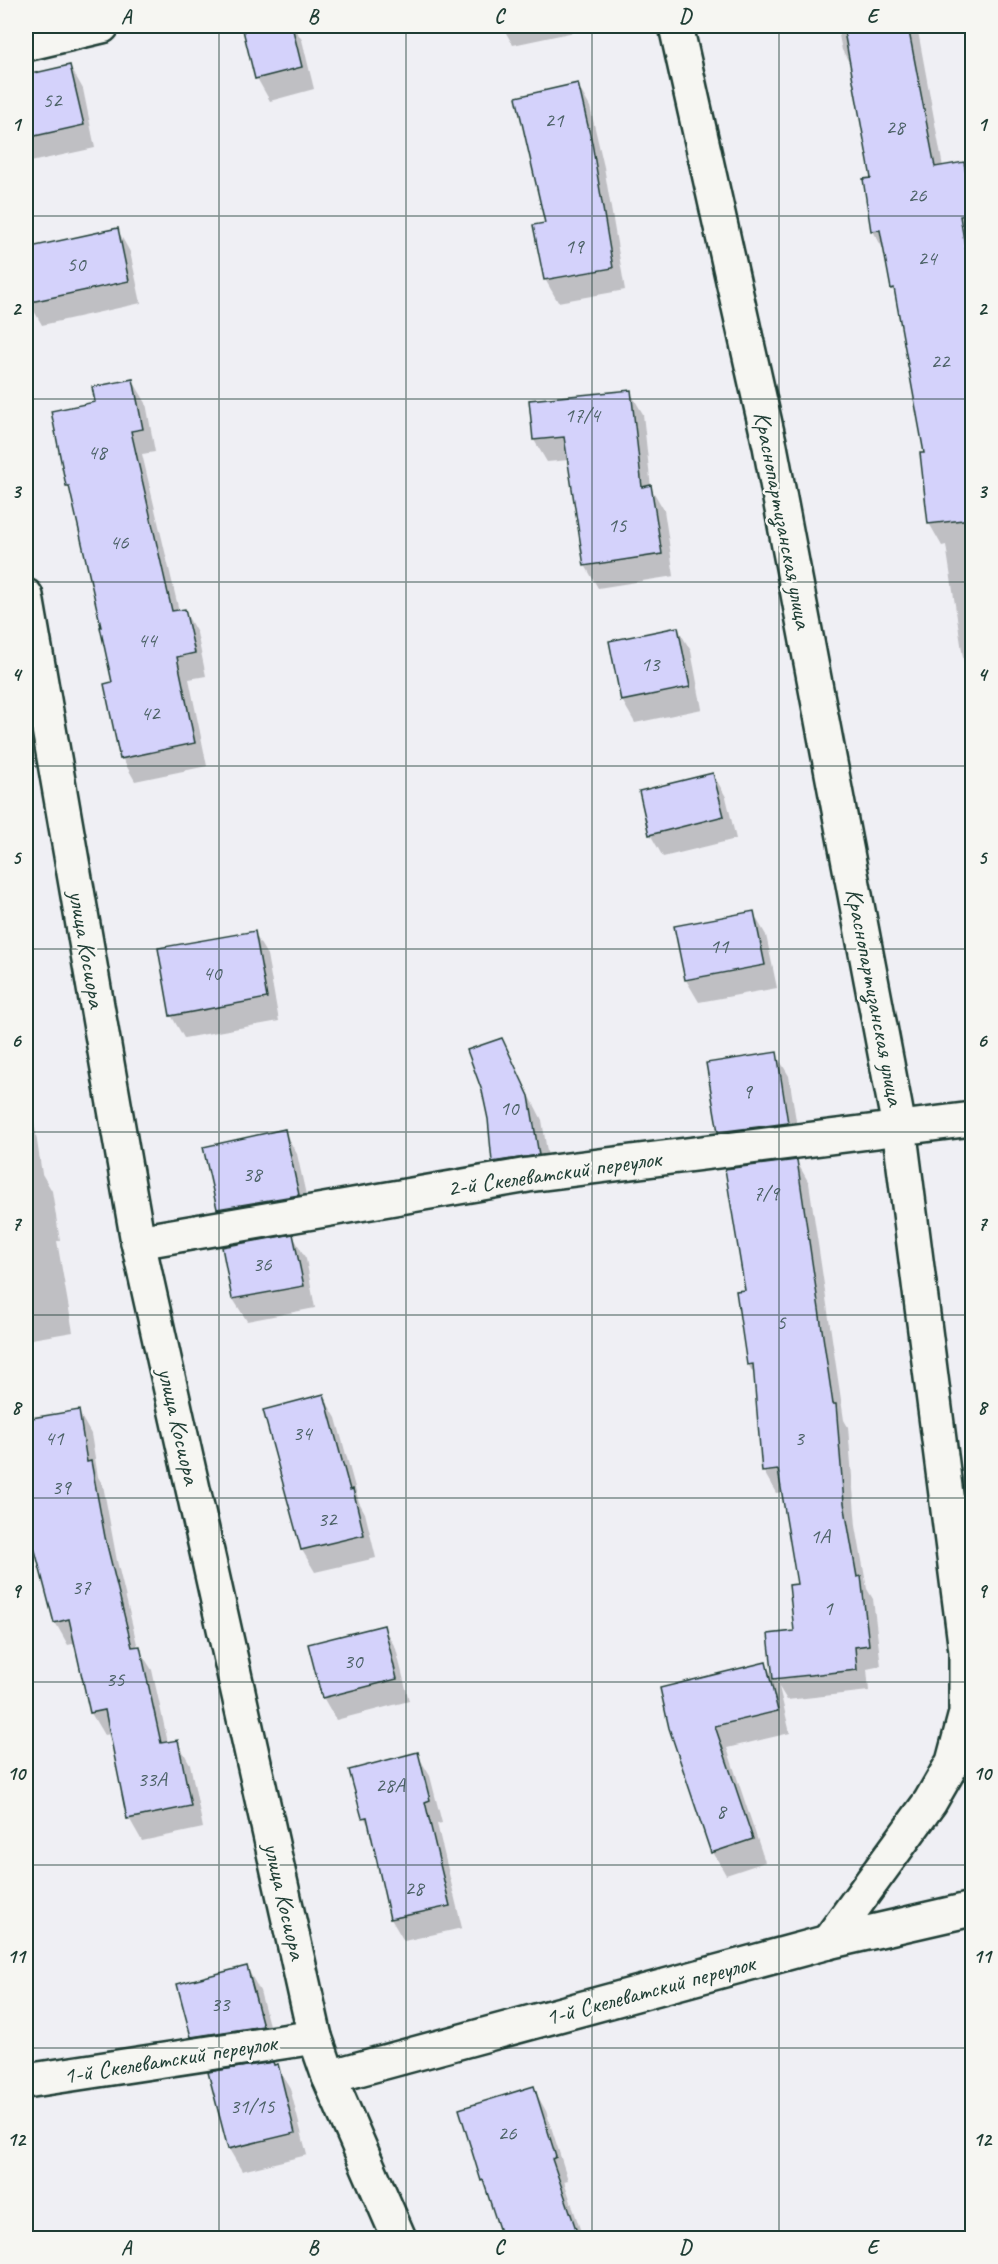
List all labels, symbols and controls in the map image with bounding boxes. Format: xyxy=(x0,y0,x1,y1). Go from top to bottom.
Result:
text: A xyxy=(121,4,133,29)
text: B xyxy=(308,4,320,29)
text: C xyxy=(494,4,506,29)
text: D xyxy=(679,4,693,29)
text: E xyxy=(867,4,881,29)
house number: 52 xyxy=(43,87,63,113)
house number: 21 xyxy=(545,107,565,133)
text: 1 xyxy=(12,112,23,137)
text: 1 xyxy=(978,112,989,137)
house number: 28 xyxy=(886,114,907,140)
house number: 26 xyxy=(908,182,927,208)
house number: 19 xyxy=(565,233,585,259)
house number: 24 xyxy=(918,245,939,271)
house number: 50 xyxy=(67,251,87,277)
text: 2 xyxy=(12,296,23,321)
text: 2 xyxy=(978,296,989,321)
house number: 22 xyxy=(931,348,951,374)
house number: 17/4 xyxy=(564,402,602,428)
street label: Краснопартизанская улица xyxy=(746,409,819,633)
house number: 48 xyxy=(88,439,109,465)
text: 3 xyxy=(12,479,23,504)
text: 3 xyxy=(978,479,989,504)
house number: 15 xyxy=(608,512,628,538)
house number: 46 xyxy=(110,529,129,555)
house number: 44 xyxy=(138,627,159,653)
house number: 13 xyxy=(641,651,661,677)
text: 4 xyxy=(12,662,24,687)
text: 4 xyxy=(978,662,990,687)
house number: 42 xyxy=(141,700,161,726)
text: 5 xyxy=(12,845,23,870)
text: 5 xyxy=(978,845,989,870)
street label: улица Косиора xyxy=(62,886,112,1012)
street label: Краснопартизанская улица xyxy=(838,886,911,1110)
house number: 11 xyxy=(710,933,730,959)
house number: 40 xyxy=(203,960,223,986)
text: 6 xyxy=(11,1028,22,1053)
text: 6 xyxy=(977,1028,988,1053)
house number: 9 xyxy=(742,1078,753,1104)
house number: 10 xyxy=(500,1095,520,1121)
street label: 2-й Скелеватский переулок xyxy=(445,1143,665,1203)
house number: 38 xyxy=(243,1161,264,1187)
house number: 7/9 xyxy=(753,1180,780,1206)
text: 7 xyxy=(12,1211,23,1236)
text: 7 xyxy=(978,1211,989,1236)
house number: 36 xyxy=(253,1251,272,1277)
house number: 5 xyxy=(776,1309,787,1335)
street label: улица Косиора xyxy=(151,1363,207,1489)
text: 8 xyxy=(12,1395,24,1420)
text: 8 xyxy=(978,1395,990,1420)
house number: 34 xyxy=(293,1420,314,1446)
house number: 41 xyxy=(45,1425,65,1451)
house number: 3 xyxy=(794,1425,805,1451)
house number: 39 xyxy=(52,1474,72,1500)
house number: 32 xyxy=(318,1506,338,1532)
house number: 1А xyxy=(810,1523,831,1549)
house number: 37 xyxy=(72,1574,92,1600)
text: 9 xyxy=(12,1578,23,1603)
text: 9 xyxy=(978,1578,989,1603)
house number: 1 xyxy=(823,1595,834,1621)
house number: 30 xyxy=(344,1648,364,1674)
house number: 35 xyxy=(106,1666,126,1692)
text: 10 xyxy=(7,1761,27,1786)
text: 10 xyxy=(973,1761,993,1786)
house number: 33А xyxy=(137,1766,168,1792)
house number: 28А xyxy=(375,1772,406,1798)
house number: 8 xyxy=(716,1798,728,1824)
street label: улица Косиора xyxy=(257,1838,313,1964)
house number: 28 xyxy=(405,1875,426,1901)
text: 11 xyxy=(7,1944,27,1969)
text: 11 xyxy=(973,1944,993,1969)
street label: 1-й Скелеватский переулок xyxy=(542,1947,760,2032)
house number: 33 xyxy=(211,1991,231,2017)
street label: 1-й Скелеватский переулок xyxy=(61,2027,281,2091)
house number: 31/15 xyxy=(230,2093,276,2119)
house number: 26 xyxy=(498,2120,517,2146)
text: 12 xyxy=(7,2127,27,2152)
text: 12 xyxy=(973,2127,993,2152)
text: A xyxy=(121,2235,133,2260)
text: B xyxy=(308,2235,320,2260)
text: C xyxy=(494,2235,506,2260)
text: D xyxy=(679,2235,693,2260)
text: E xyxy=(867,2235,881,2260)

